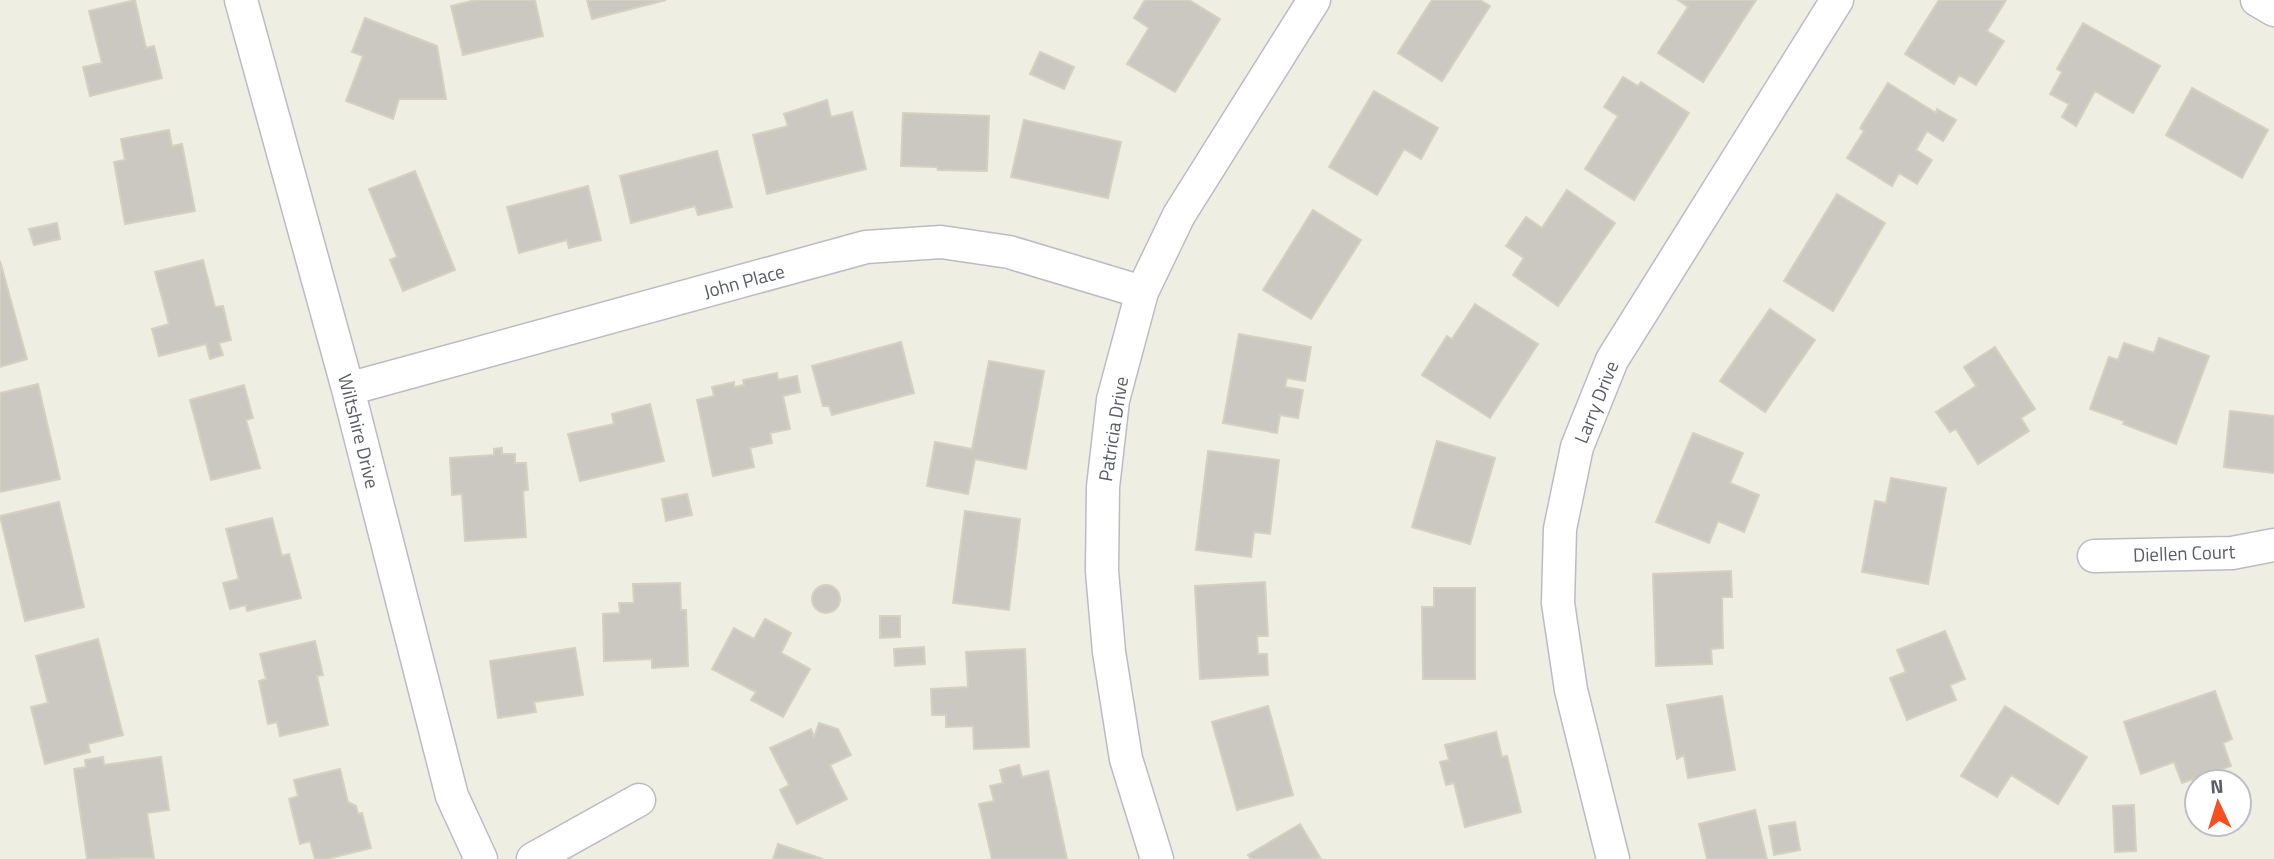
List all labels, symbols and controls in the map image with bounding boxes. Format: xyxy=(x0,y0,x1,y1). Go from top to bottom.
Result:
street label: John Place xyxy=(700,256,788,305)
street label: Larry Drive xyxy=(1566,356,1625,447)
street label: Wiltshire Drive xyxy=(331,371,388,491)
street label: Patricia Drive xyxy=(1090,374,1135,483)
street label: Diellen Court xyxy=(2132,536,2236,569)
north arrow xyxy=(2183,768,2253,838)
text: N xyxy=(2209,771,2224,800)

